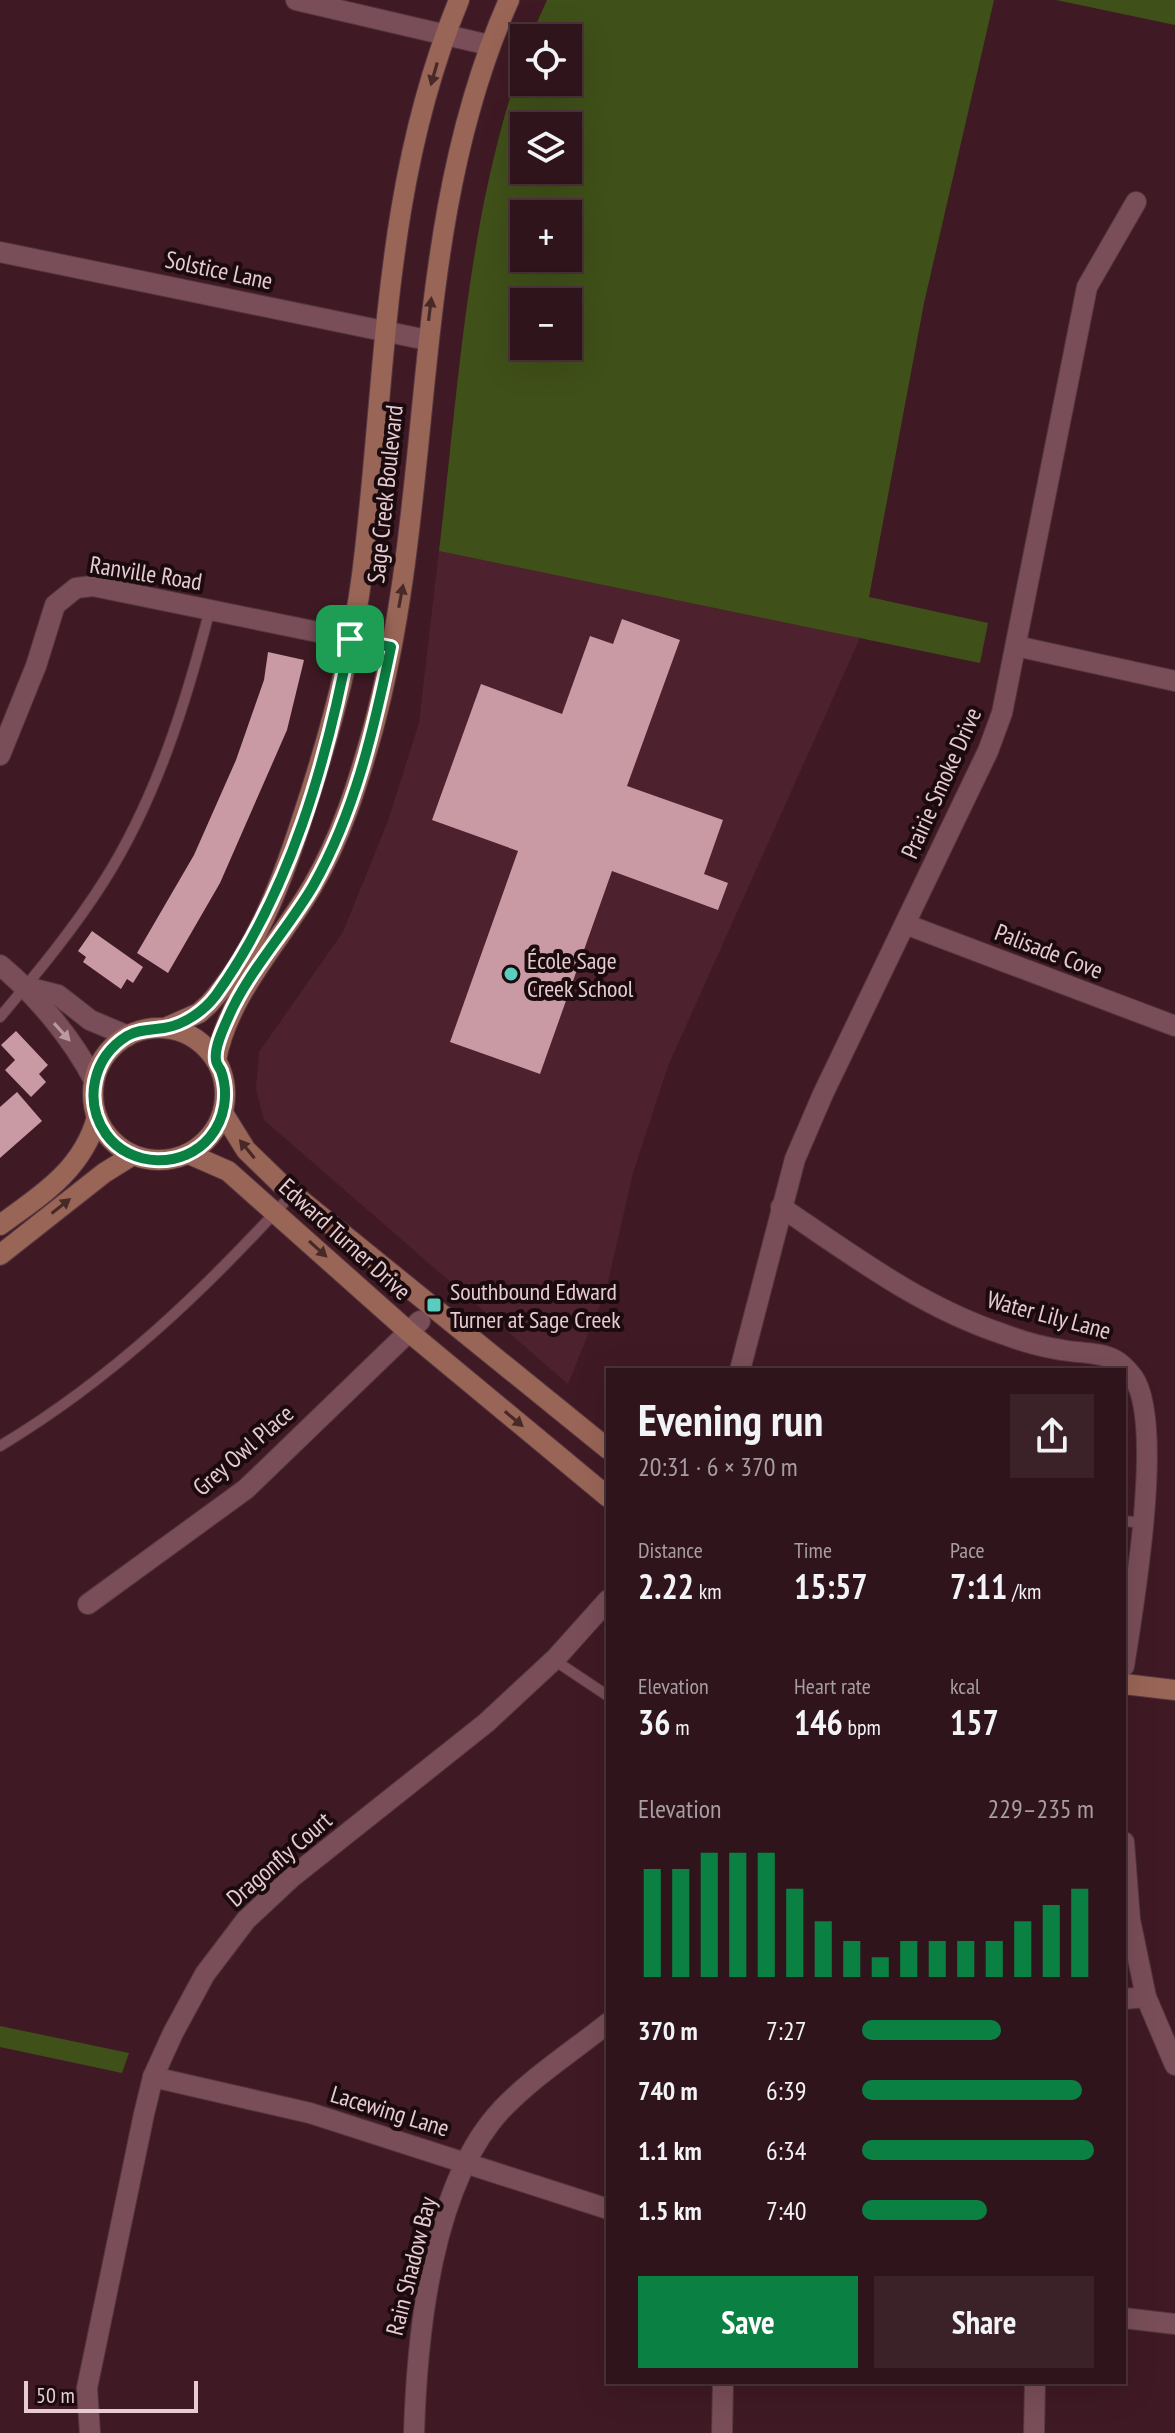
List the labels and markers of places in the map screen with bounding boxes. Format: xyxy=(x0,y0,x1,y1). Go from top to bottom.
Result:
pin xyxy=(316,605,384,673)
place label: École Sage Creek School xyxy=(527,945,634,1004)
marker: École Sage Creek School xyxy=(502,965,520,983)
place label: Southbound Edward Turner at Sage Creek xyxy=(450,1276,621,1335)
marker: Southbound Edward Turner at Sage Creek xyxy=(425,1296,443,1314)

